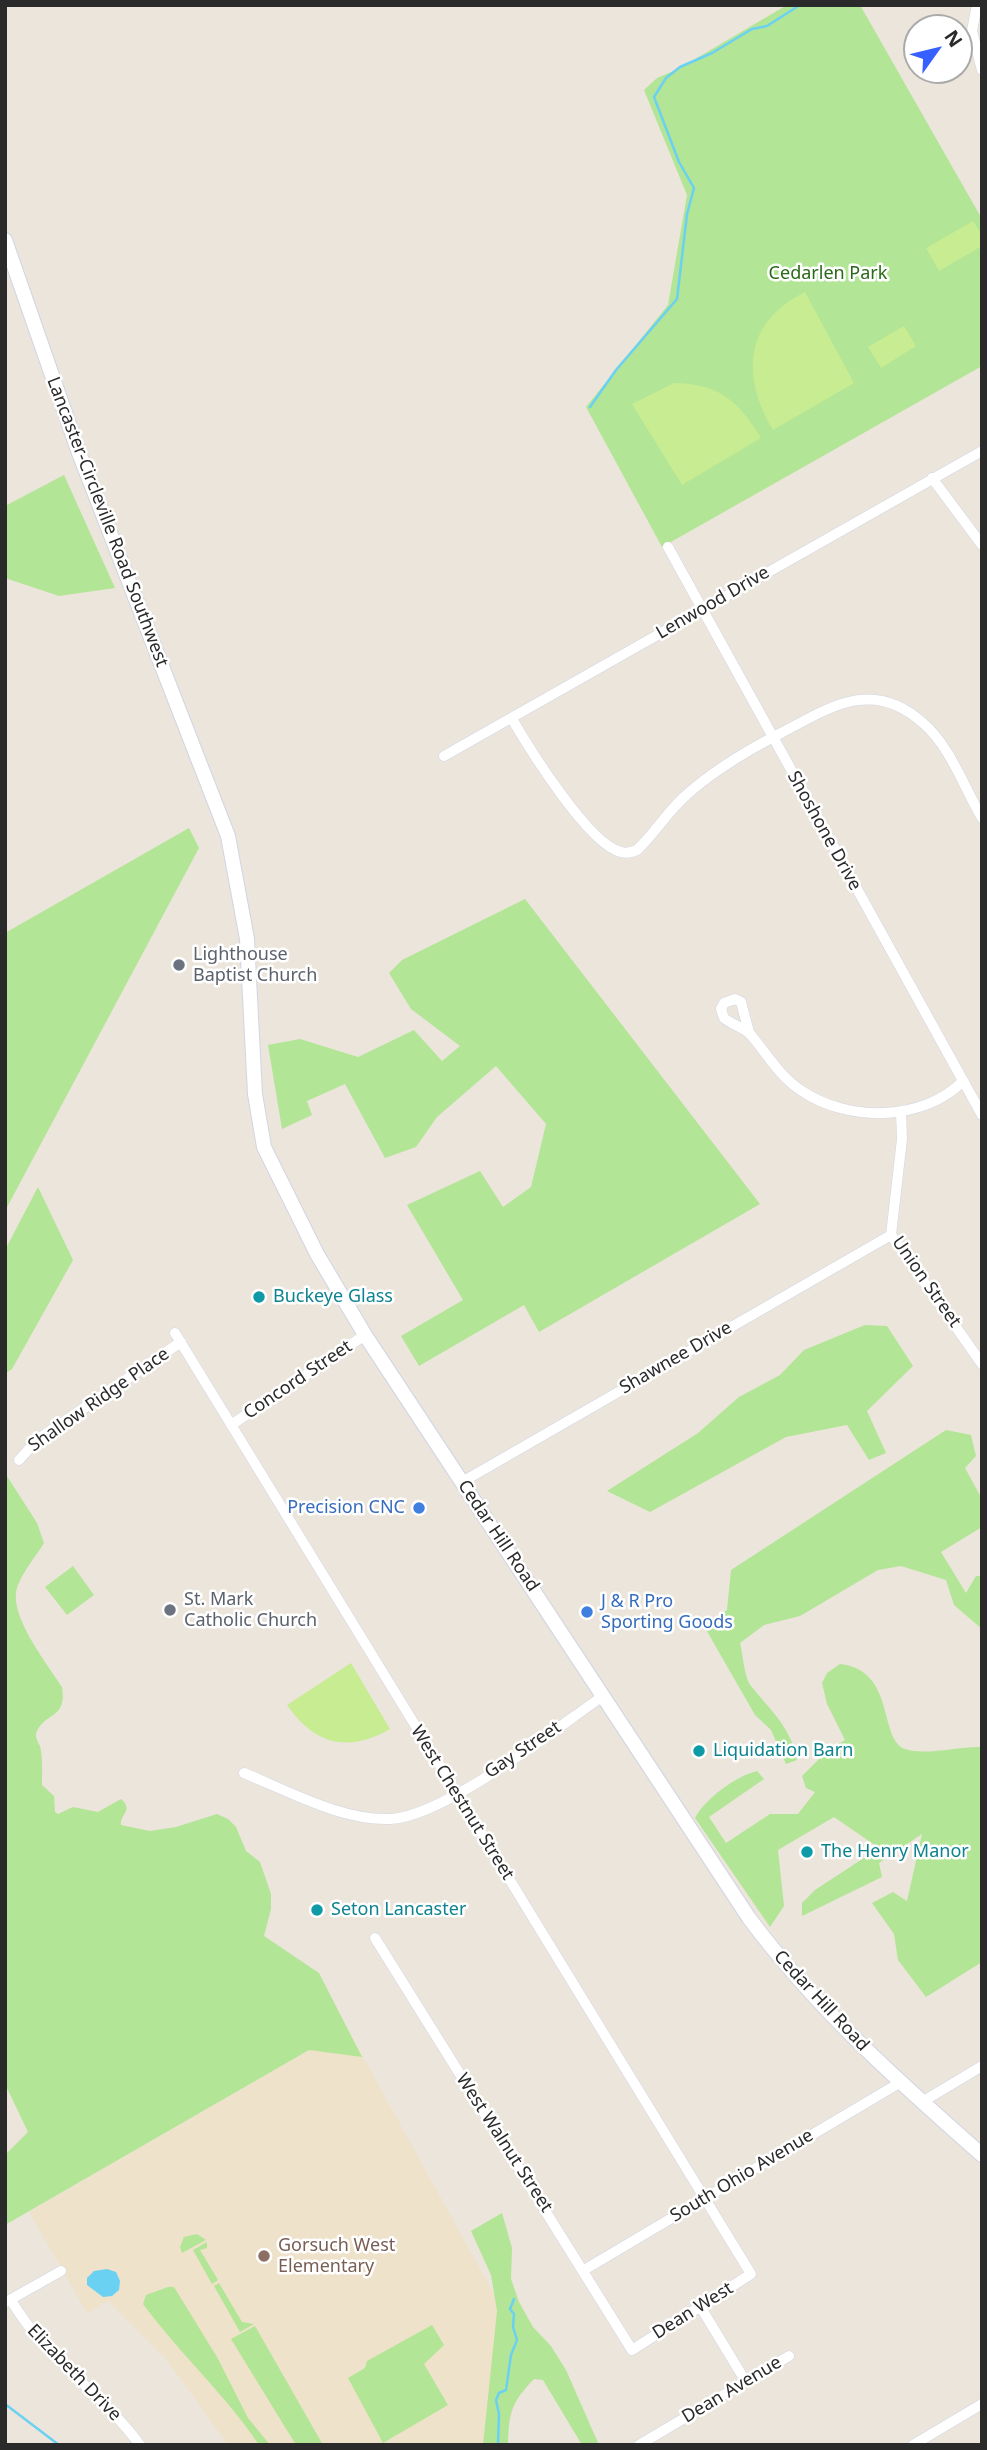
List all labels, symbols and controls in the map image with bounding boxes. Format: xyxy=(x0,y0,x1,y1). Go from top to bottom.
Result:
north arrow xyxy=(903,14,973,84)
text: N xyxy=(939,25,969,52)
park label: Cedarlen Park xyxy=(769,263,887,285)
street label: Lancaster-Circleville Road Southwest xyxy=(42,374,172,670)
street label: Lenwood Drive xyxy=(653,562,773,644)
street label: Shoshone Drive xyxy=(782,768,866,894)
place label: Lighthouse Baptist Church xyxy=(193,944,317,986)
marker: Lighthouse Baptist Church xyxy=(171,957,187,973)
street label: Union Street xyxy=(887,1232,965,1332)
place label: Buckeye Glass xyxy=(273,1286,393,1308)
marker: Buckeye Glass xyxy=(251,1289,267,1305)
street label: Shawnee Drive xyxy=(616,1317,736,1399)
street label: Concord Street xyxy=(240,1336,356,1424)
street label: Shallow Ridge Place xyxy=(24,1343,174,1457)
street label: Cedar Hill Road xyxy=(453,1476,543,1596)
place label: Precision CNC xyxy=(287,1497,405,1519)
marker: Precision CNC xyxy=(411,1500,427,1516)
place label: St. Mark Catholic Church xyxy=(184,1589,317,1632)
place label: J & R Pro Sporting Goods xyxy=(601,1591,733,1634)
marker: St. Mark Catholic Church xyxy=(162,1602,178,1618)
marker: J & R Pro Sporting Goods xyxy=(579,1604,595,1620)
street label: Gay Street xyxy=(481,1717,565,1783)
street label: West Chestnut Street xyxy=(406,1722,518,1884)
place label: Liquidation Barn xyxy=(713,1740,853,1762)
marker: Liquidation Barn xyxy=(691,1743,707,1759)
place label: The Henry Manor xyxy=(821,1841,969,1863)
marker: The Henry Manor xyxy=(799,1844,815,1860)
place label: Seton Lancaster xyxy=(331,1899,466,1921)
marker: Seton Lancaster xyxy=(309,1902,325,1918)
street label: Cedar Hill Road xyxy=(769,1946,873,2056)
street label: West Walnut Street xyxy=(451,2070,557,2216)
street label: South Ohio Avenue xyxy=(667,2125,817,2227)
place label: Gorsuch West Elementary xyxy=(278,2235,395,2278)
marker: Gorsuch West Elementary xyxy=(256,2248,272,2264)
street label: Dean West xyxy=(649,2278,737,2344)
street label: Elizabeth Drive xyxy=(23,2320,125,2426)
street label: Dean Avenue xyxy=(678,2352,786,2428)

